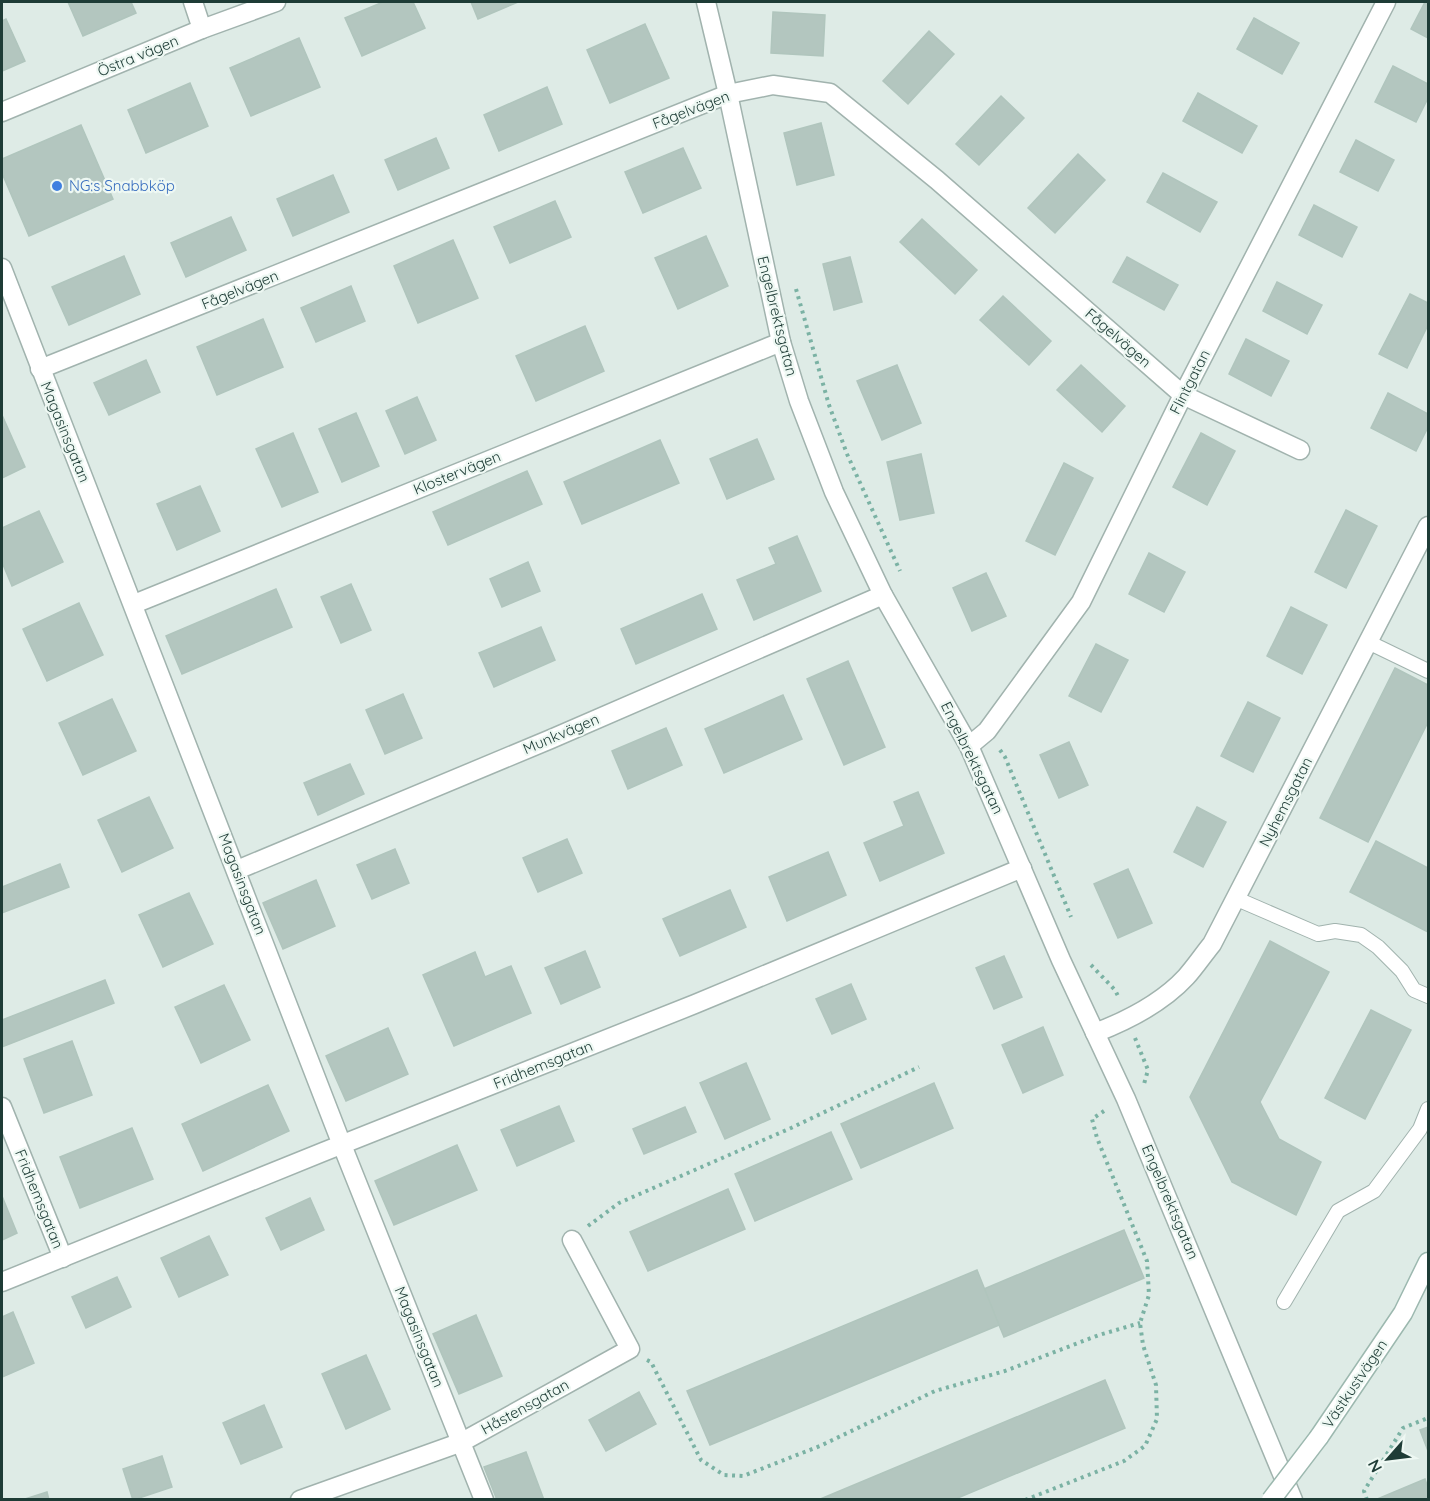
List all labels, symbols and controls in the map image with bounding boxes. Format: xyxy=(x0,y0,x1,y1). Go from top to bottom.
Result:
street label: Östra vägen xyxy=(95,31,181,80)
street label: Fågelvägen xyxy=(650,86,732,133)
place label: NG:s Snabbköp xyxy=(69,176,175,195)
marker: NG:s Snabbköp xyxy=(50,179,64,193)
street label: Engelbrektsgatan xyxy=(753,254,802,378)
street label: Fågelvägen xyxy=(199,266,281,314)
street label: Fågelvägen xyxy=(1081,304,1155,371)
street label: Flintgatan xyxy=(1165,346,1214,417)
street label: Magasinsgatan xyxy=(37,379,94,485)
street label: Klostervägen xyxy=(410,446,503,499)
street label: Engelbrektsgatan xyxy=(937,698,1008,817)
street label: Munkvägen xyxy=(520,709,602,758)
street label: Nyhemsgatan xyxy=(1255,754,1316,850)
street label: Magasinsgatan xyxy=(214,830,271,937)
street label: Fridhemsgatan xyxy=(490,1036,595,1093)
street label: Engelbrektsgatan xyxy=(1138,1142,1203,1262)
street label: Fridhemsgatan xyxy=(11,1146,68,1251)
street label: Magasinsgatan xyxy=(391,1284,448,1390)
street label: Västkustvägen xyxy=(1318,1336,1391,1432)
street label: Håstensgatan xyxy=(478,1375,572,1438)
north arrow xyxy=(1358,1429,1418,1489)
text: N xyxy=(1363,1456,1386,1476)

